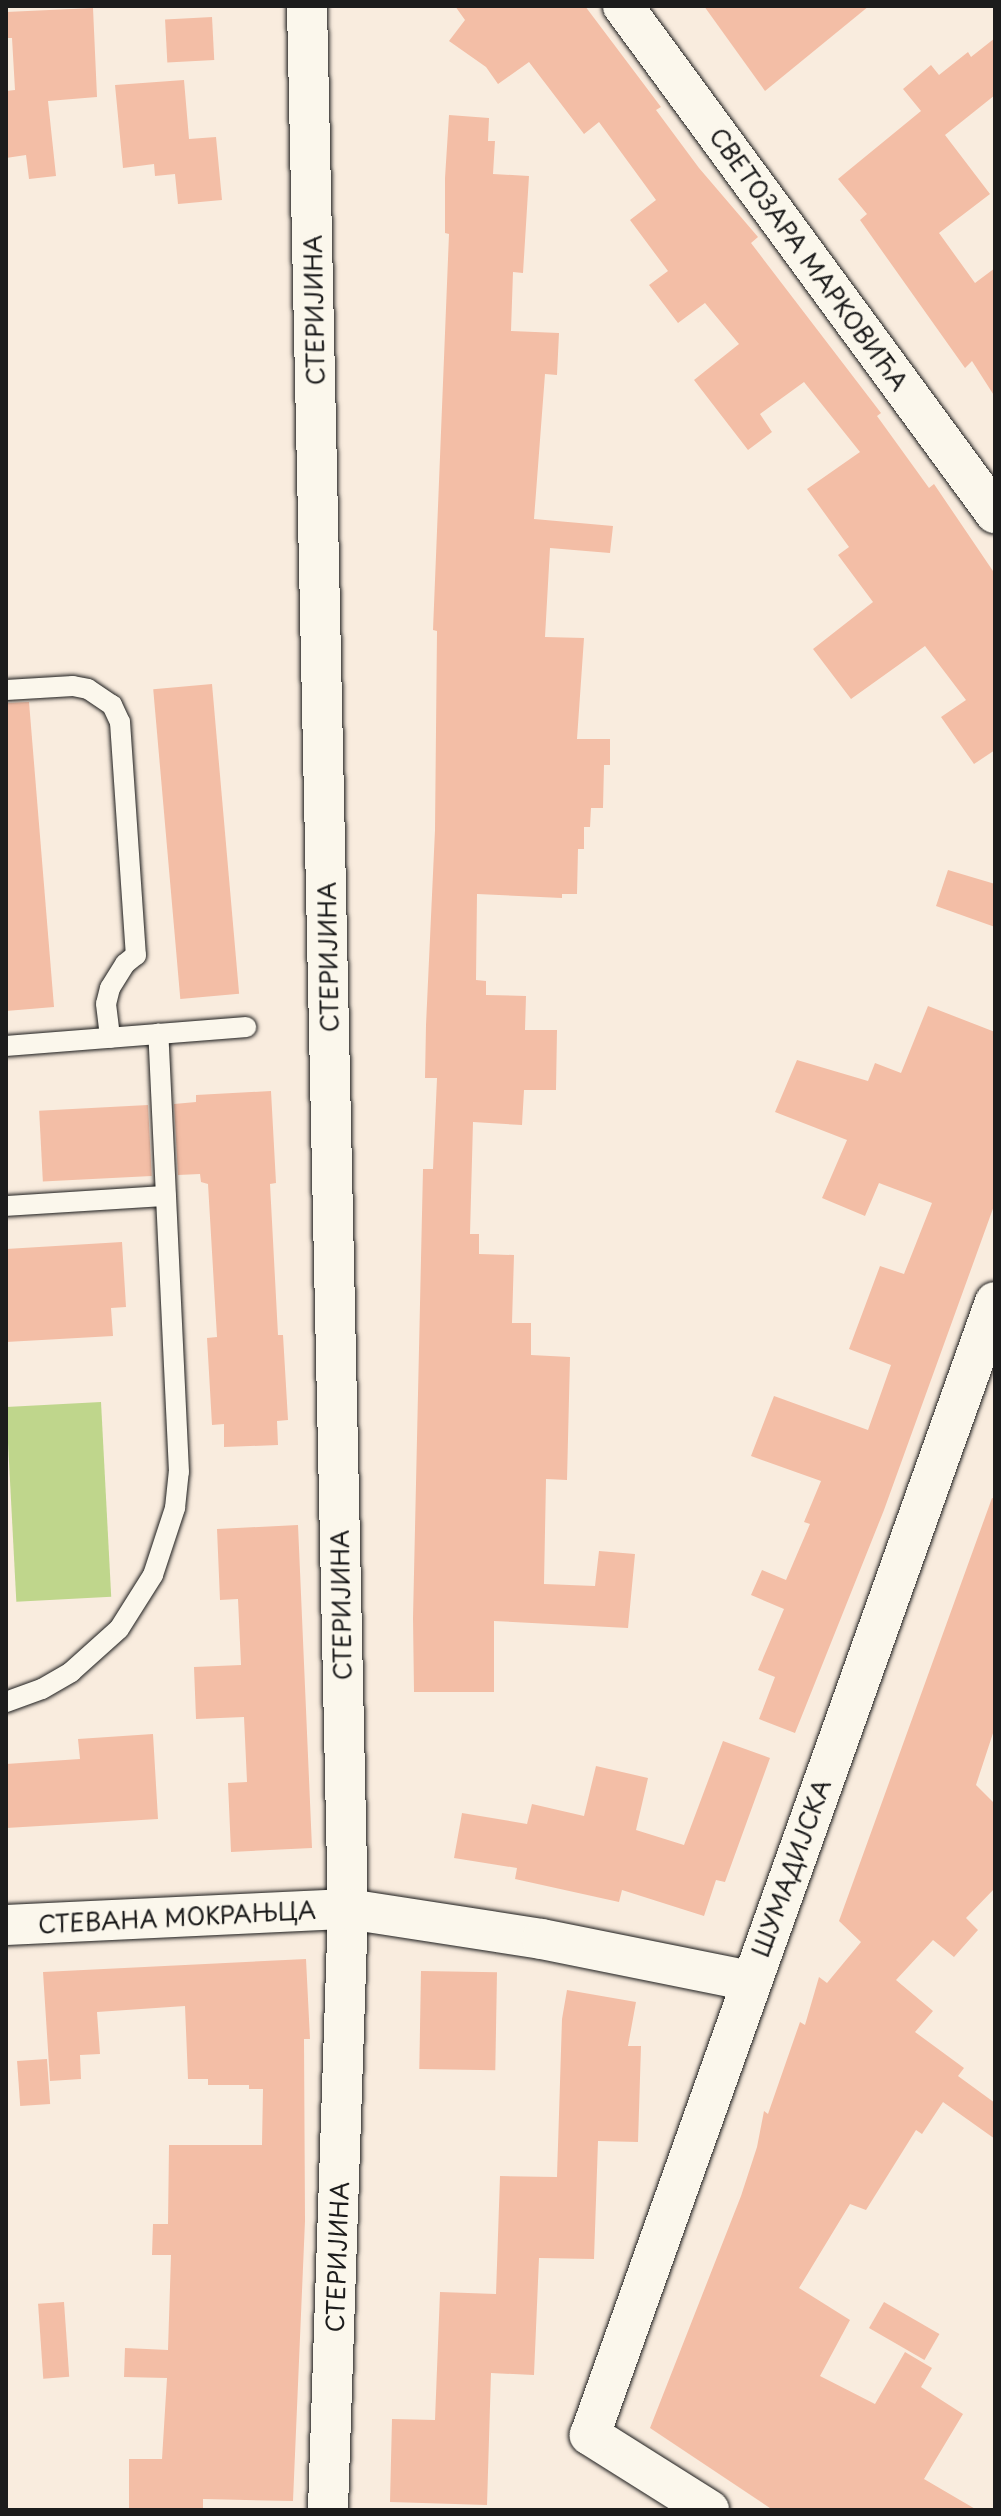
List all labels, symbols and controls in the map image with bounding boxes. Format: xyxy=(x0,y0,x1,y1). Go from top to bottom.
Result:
street label: СВЕТОЗАРА МАРКОВИЋА xyxy=(704,123,914,395)
street label: СТЕРИЈИНА xyxy=(298,234,330,386)
street label: СТЕРИЈИНА xyxy=(312,881,344,1033)
street label: СТЕРИЈИНА xyxy=(325,1529,357,1681)
street label: ШУМАДИЈСКА xyxy=(745,1775,837,1961)
street label: СТЕВАНА МОКРАЊЦА xyxy=(38,1895,316,1939)
street label: СТЕРИЈИНА xyxy=(320,2181,354,2333)

